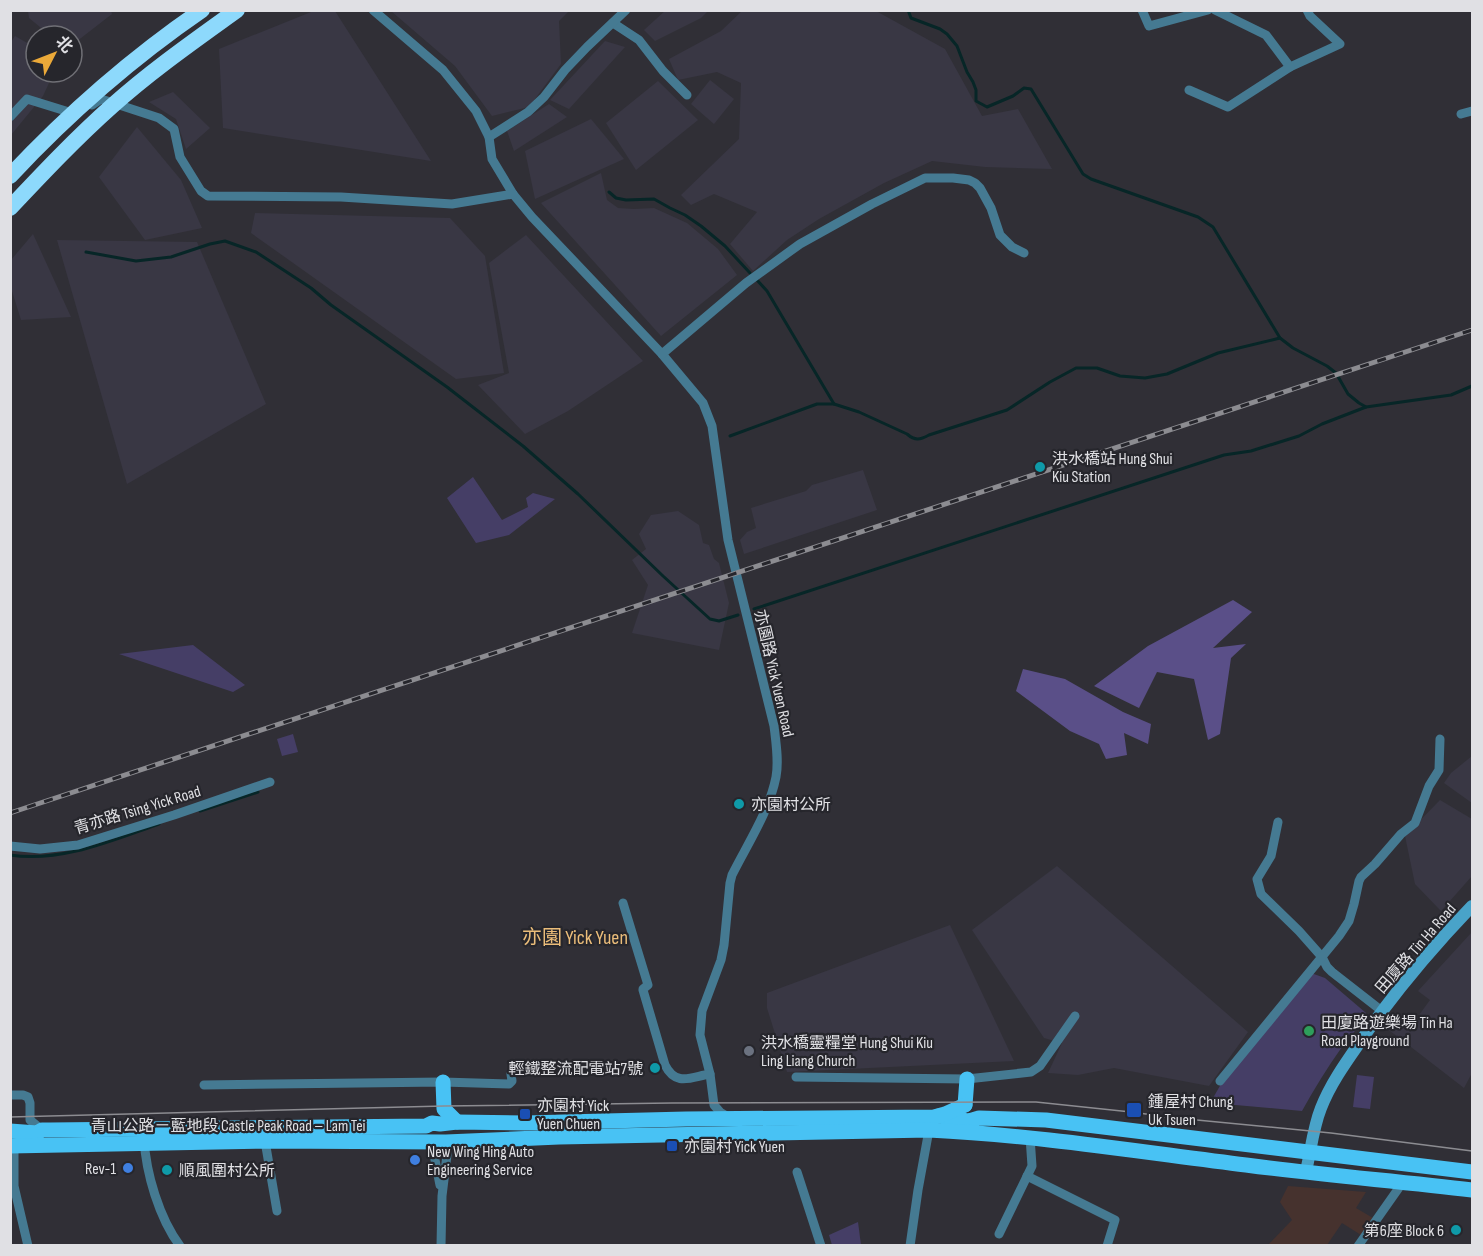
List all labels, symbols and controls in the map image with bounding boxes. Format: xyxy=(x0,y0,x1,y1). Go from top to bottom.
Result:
north arrow xyxy=(24,24,84,84)
text: 北 xyxy=(52,33,76,57)
place label: 洪水橋站 Hung Shui Kiu Station xyxy=(1052,450,1173,487)
marker: 洪水橋站 Hung Shui Kiu Station xyxy=(1033,460,1047,474)
street label: 亦園路 Yick Yuen Road xyxy=(750,608,797,739)
street label: 青亦路 Tsing Yick Road xyxy=(72,782,203,839)
place label: 亦園村公所 xyxy=(751,796,831,815)
marker: 亦園村公所 xyxy=(732,797,746,811)
street label: 田廈路 Tin Ha Road xyxy=(1372,900,1460,998)
district label: 亦園 Yick Yuen xyxy=(522,926,628,950)
place label: 田廈路遊樂場 Tin Ha Road Playground xyxy=(1321,1014,1453,1051)
marker: 田廈路遊樂場 Tin Ha Road Playground xyxy=(1302,1024,1316,1038)
place label: 洪水橋靈糧堂 Hung Shui Kiu Ling Liang Church xyxy=(761,1034,933,1071)
marker: 洪水橋靈糧堂 Hung Shui Kiu Ling Liang Church xyxy=(742,1044,756,1058)
place label: 輕鐵整流配電站7號 xyxy=(509,1060,643,1079)
marker: 輕鐵整流配電站7號 xyxy=(648,1061,662,1075)
place label: 鍾屋村 Chung Uk Tsuen xyxy=(1148,1092,1233,1130)
place label: 亦園村 Yick Yuen Chuen xyxy=(537,1097,609,1134)
marker: 鍾屋村 Chung Uk Tsuen xyxy=(1125,1101,1143,1119)
marker: 亦園村 Yick Yuen Chuen xyxy=(518,1107,532,1121)
street label: 青山公路－藍地段 Castle Peak Road – Lam Tei xyxy=(90,1117,366,1136)
place label: 亦園村 Yick Yuen xyxy=(684,1138,785,1157)
marker: 亦園村 Yick Yuen xyxy=(665,1139,679,1153)
place label: New Wing Hing Auto Engineering Service xyxy=(427,1143,534,1180)
marker: New Wing Hing Auto Engineering Service xyxy=(408,1153,422,1167)
place label: Rev-1 xyxy=(85,1160,116,1179)
marker: Rev-1 xyxy=(121,1161,135,1175)
place label: 順風圍村公所 xyxy=(179,1162,275,1181)
marker: 順風圍村公所 xyxy=(160,1163,174,1177)
place label: 第6座 Block 6 xyxy=(1364,1222,1444,1241)
marker: 第6座 Block 6 xyxy=(1449,1223,1463,1237)

